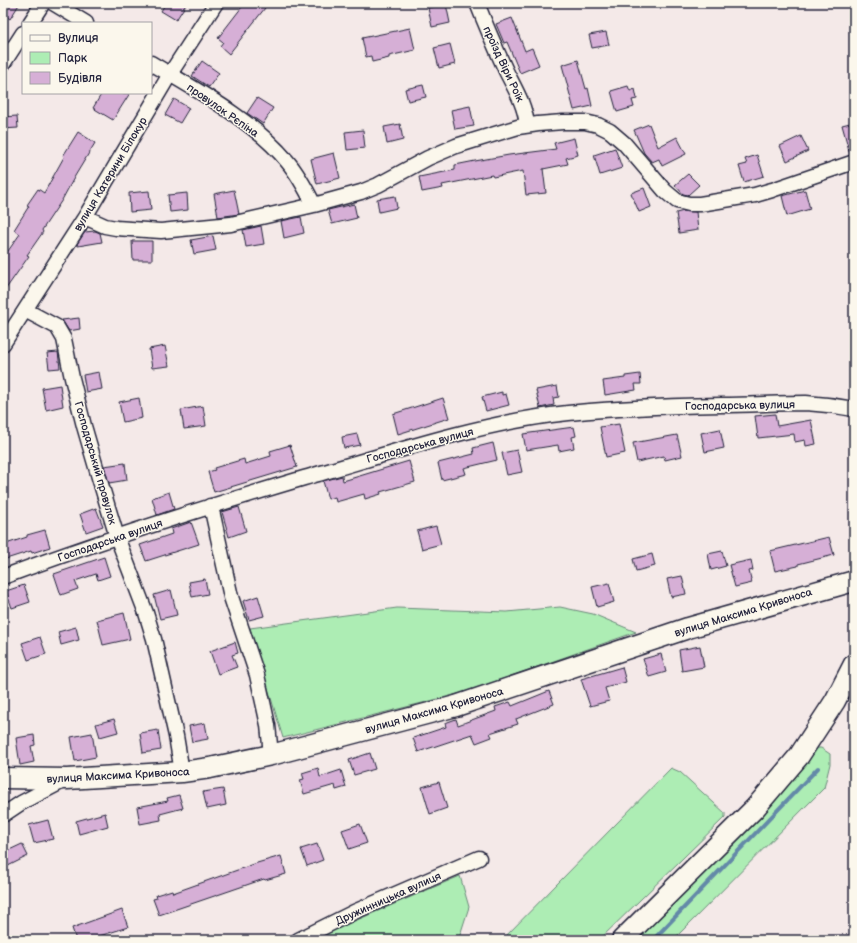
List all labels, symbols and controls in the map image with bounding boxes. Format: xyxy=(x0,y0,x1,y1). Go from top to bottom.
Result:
legend xyxy=(22,22,152,94)
street label: проїзд Віри Роїк xyxy=(480,24,527,104)
text: Вулиця xyxy=(58,31,99,46)
text: Парк xyxy=(58,51,88,66)
text: Будівля xyxy=(58,71,102,86)
street label: провулок Рєпіна xyxy=(184,81,261,140)
street label: вулиця Катерини Білокур xyxy=(71,114,150,234)
street label: Господарська вулиця xyxy=(685,398,795,413)
street label: Господарський провулок xyxy=(72,400,119,526)
street label: Господарська вулиця xyxy=(365,425,475,466)
street label: Господарська вулиця xyxy=(56,516,164,565)
street label: вулиця Максима Кривоноса xyxy=(673,585,814,640)
street label: вулиця Максима Кривоноса xyxy=(364,684,505,736)
street label: вулиця Максима Кривоноса xyxy=(46,765,190,786)
street label: Дружинницька вулиця xyxy=(333,869,443,928)

